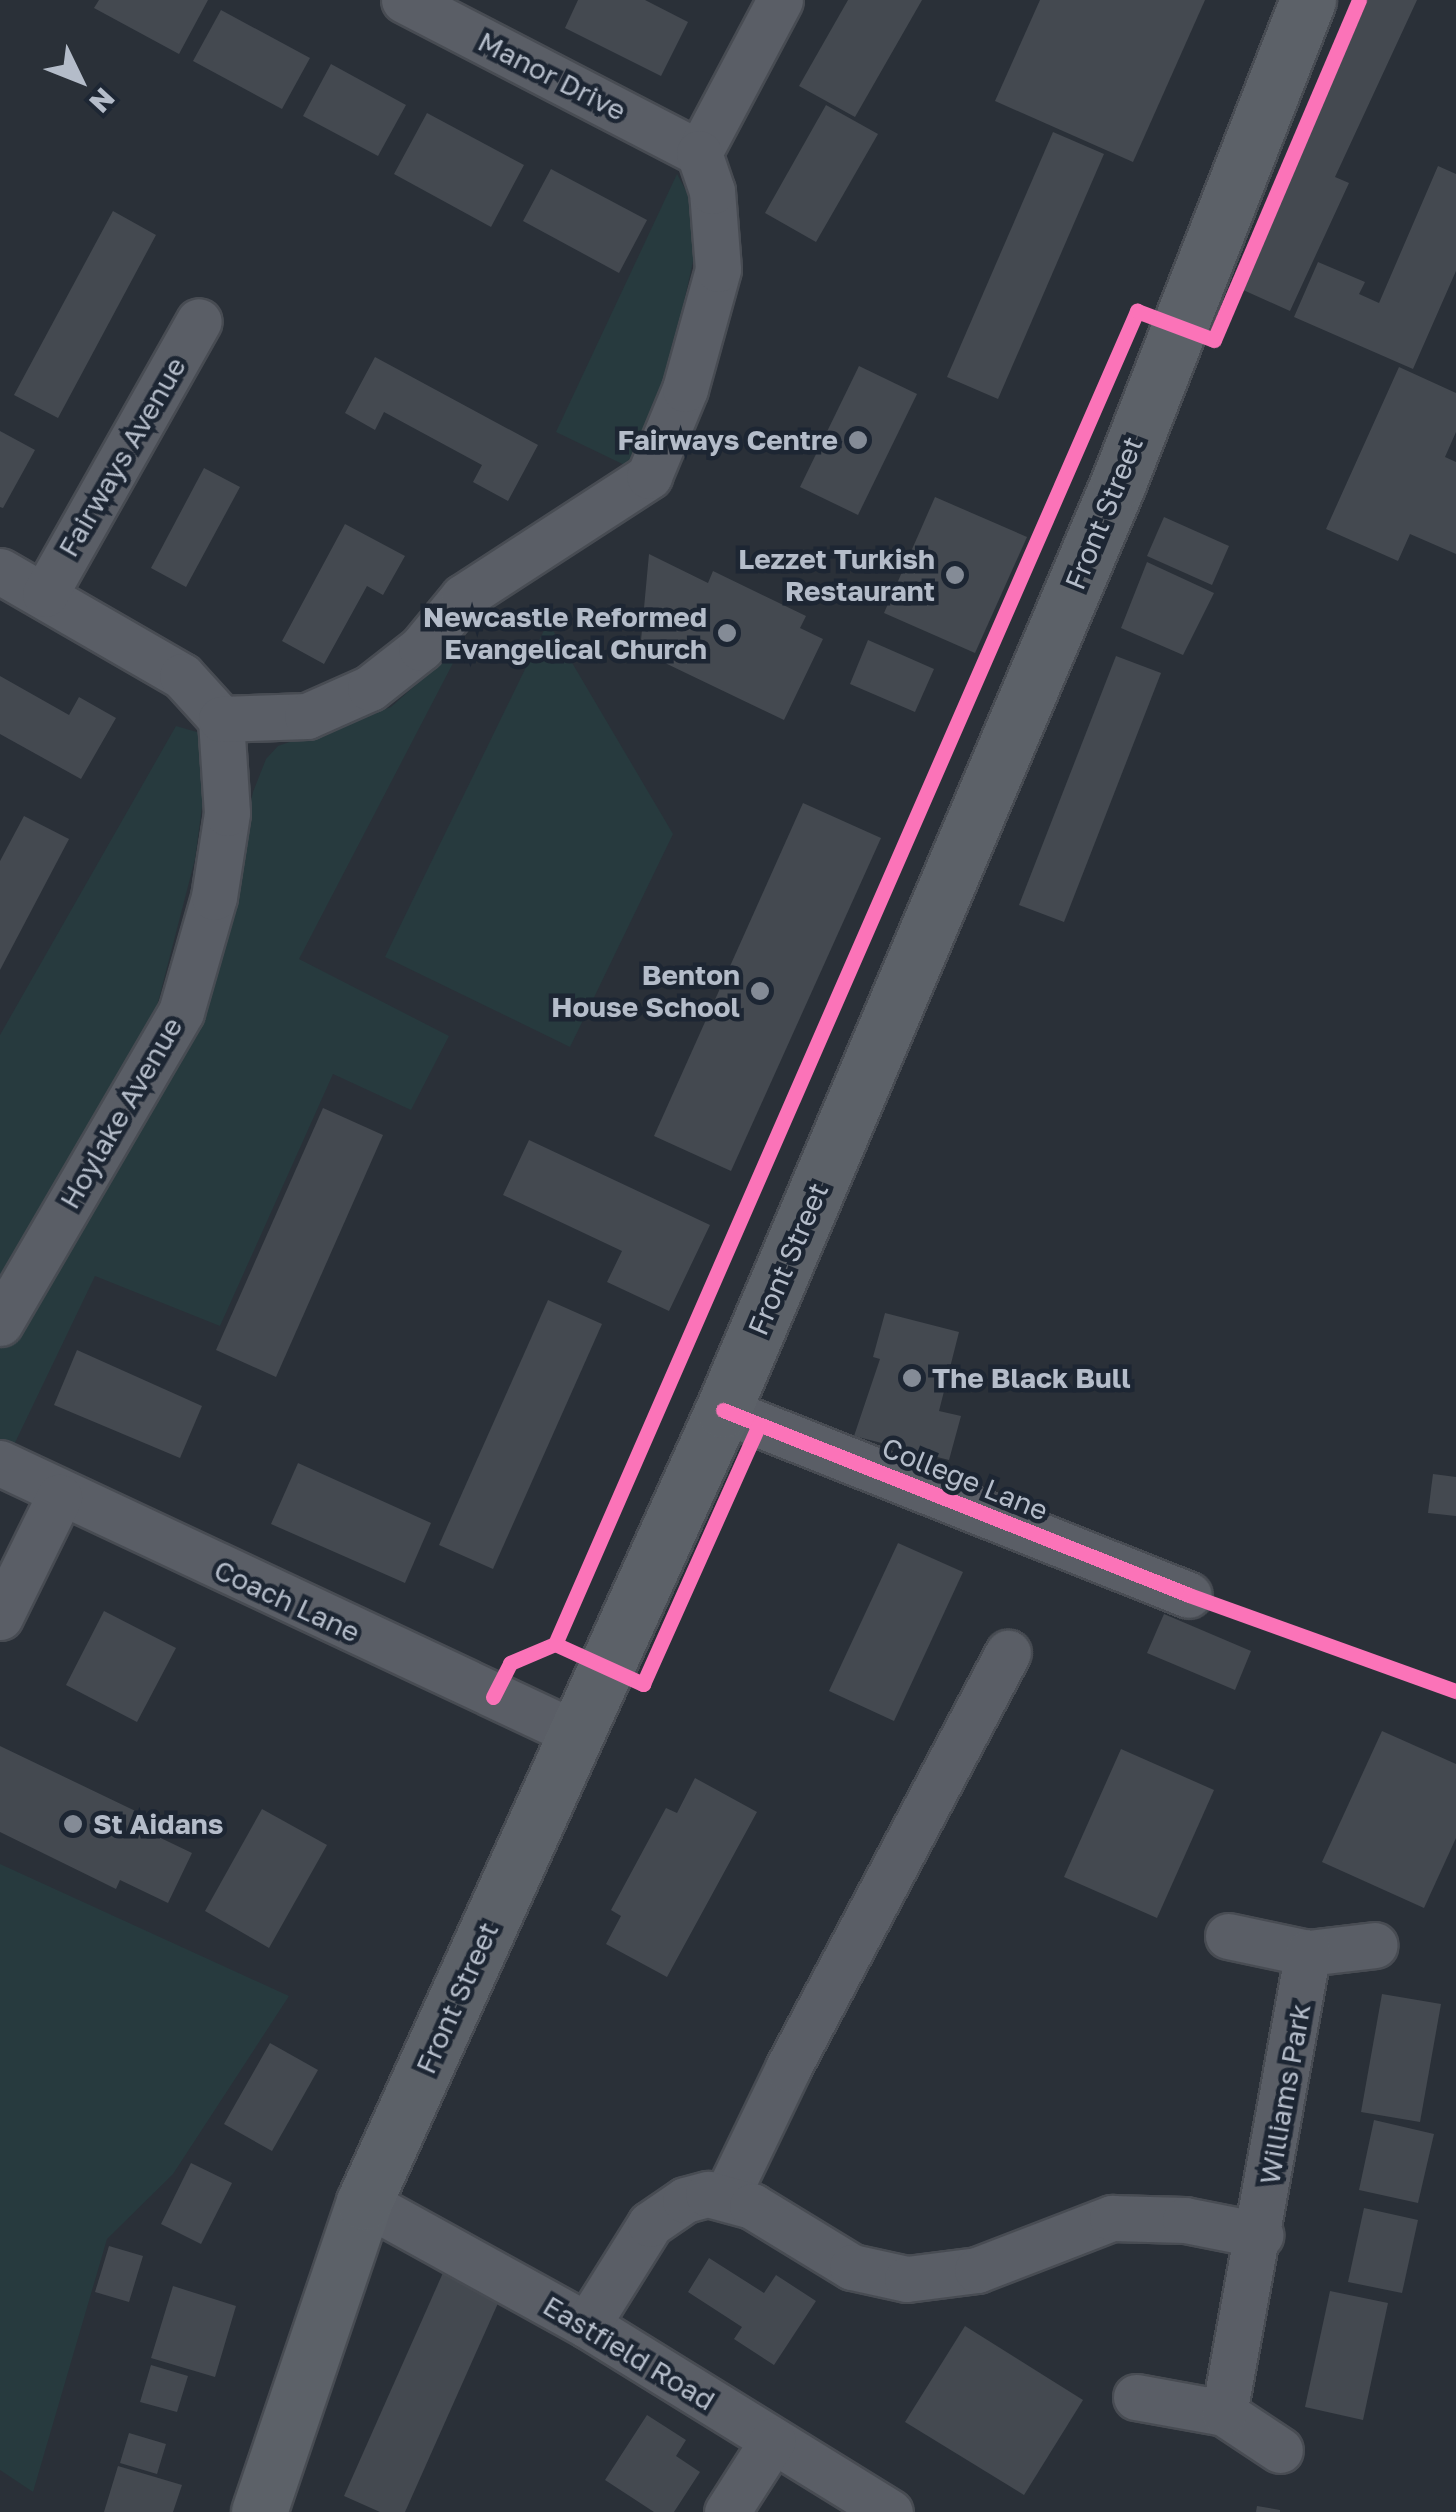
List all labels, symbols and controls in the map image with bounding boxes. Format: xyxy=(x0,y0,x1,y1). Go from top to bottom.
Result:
street label: Manor Drive xyxy=(473,24,631,128)
north arrow xyxy=(30,30,130,130)
text: N xyxy=(83,82,122,120)
street label: Fairways Avenue xyxy=(51,351,193,563)
place label: Fairways Centre xyxy=(617,423,838,457)
marker: Fairways Centre xyxy=(847,429,869,451)
street label: Front Street xyxy=(1058,432,1150,594)
place label: Lezzet Turkish Restaurant xyxy=(738,542,935,608)
marker: Lezzet Turkish Restaurant xyxy=(944,564,966,586)
place label: Newcastle Reformed Evangelical Church xyxy=(423,600,707,666)
marker: Newcastle Reformed Evangelical Church xyxy=(716,622,738,644)
place label: Benton House School xyxy=(551,958,740,1024)
marker: Benton House School xyxy=(749,980,771,1002)
street label: Hoylake Avenue xyxy=(53,1011,189,1215)
street label: Front Street xyxy=(741,1178,835,1340)
place label: The Black Bull xyxy=(932,1361,1131,1395)
marker: The Black Bull xyxy=(901,1367,923,1389)
street label: College Lane xyxy=(877,1431,1053,1527)
street label: Coach Lane xyxy=(209,1553,365,1649)
place label: St Aidans xyxy=(93,1807,223,1841)
marker: St Aidans xyxy=(62,1813,84,1835)
street label: Front Street xyxy=(409,1917,505,2079)
street label: Williams Park xyxy=(1253,2001,1317,2187)
street label: Eastfield Road xyxy=(537,2289,721,2417)

